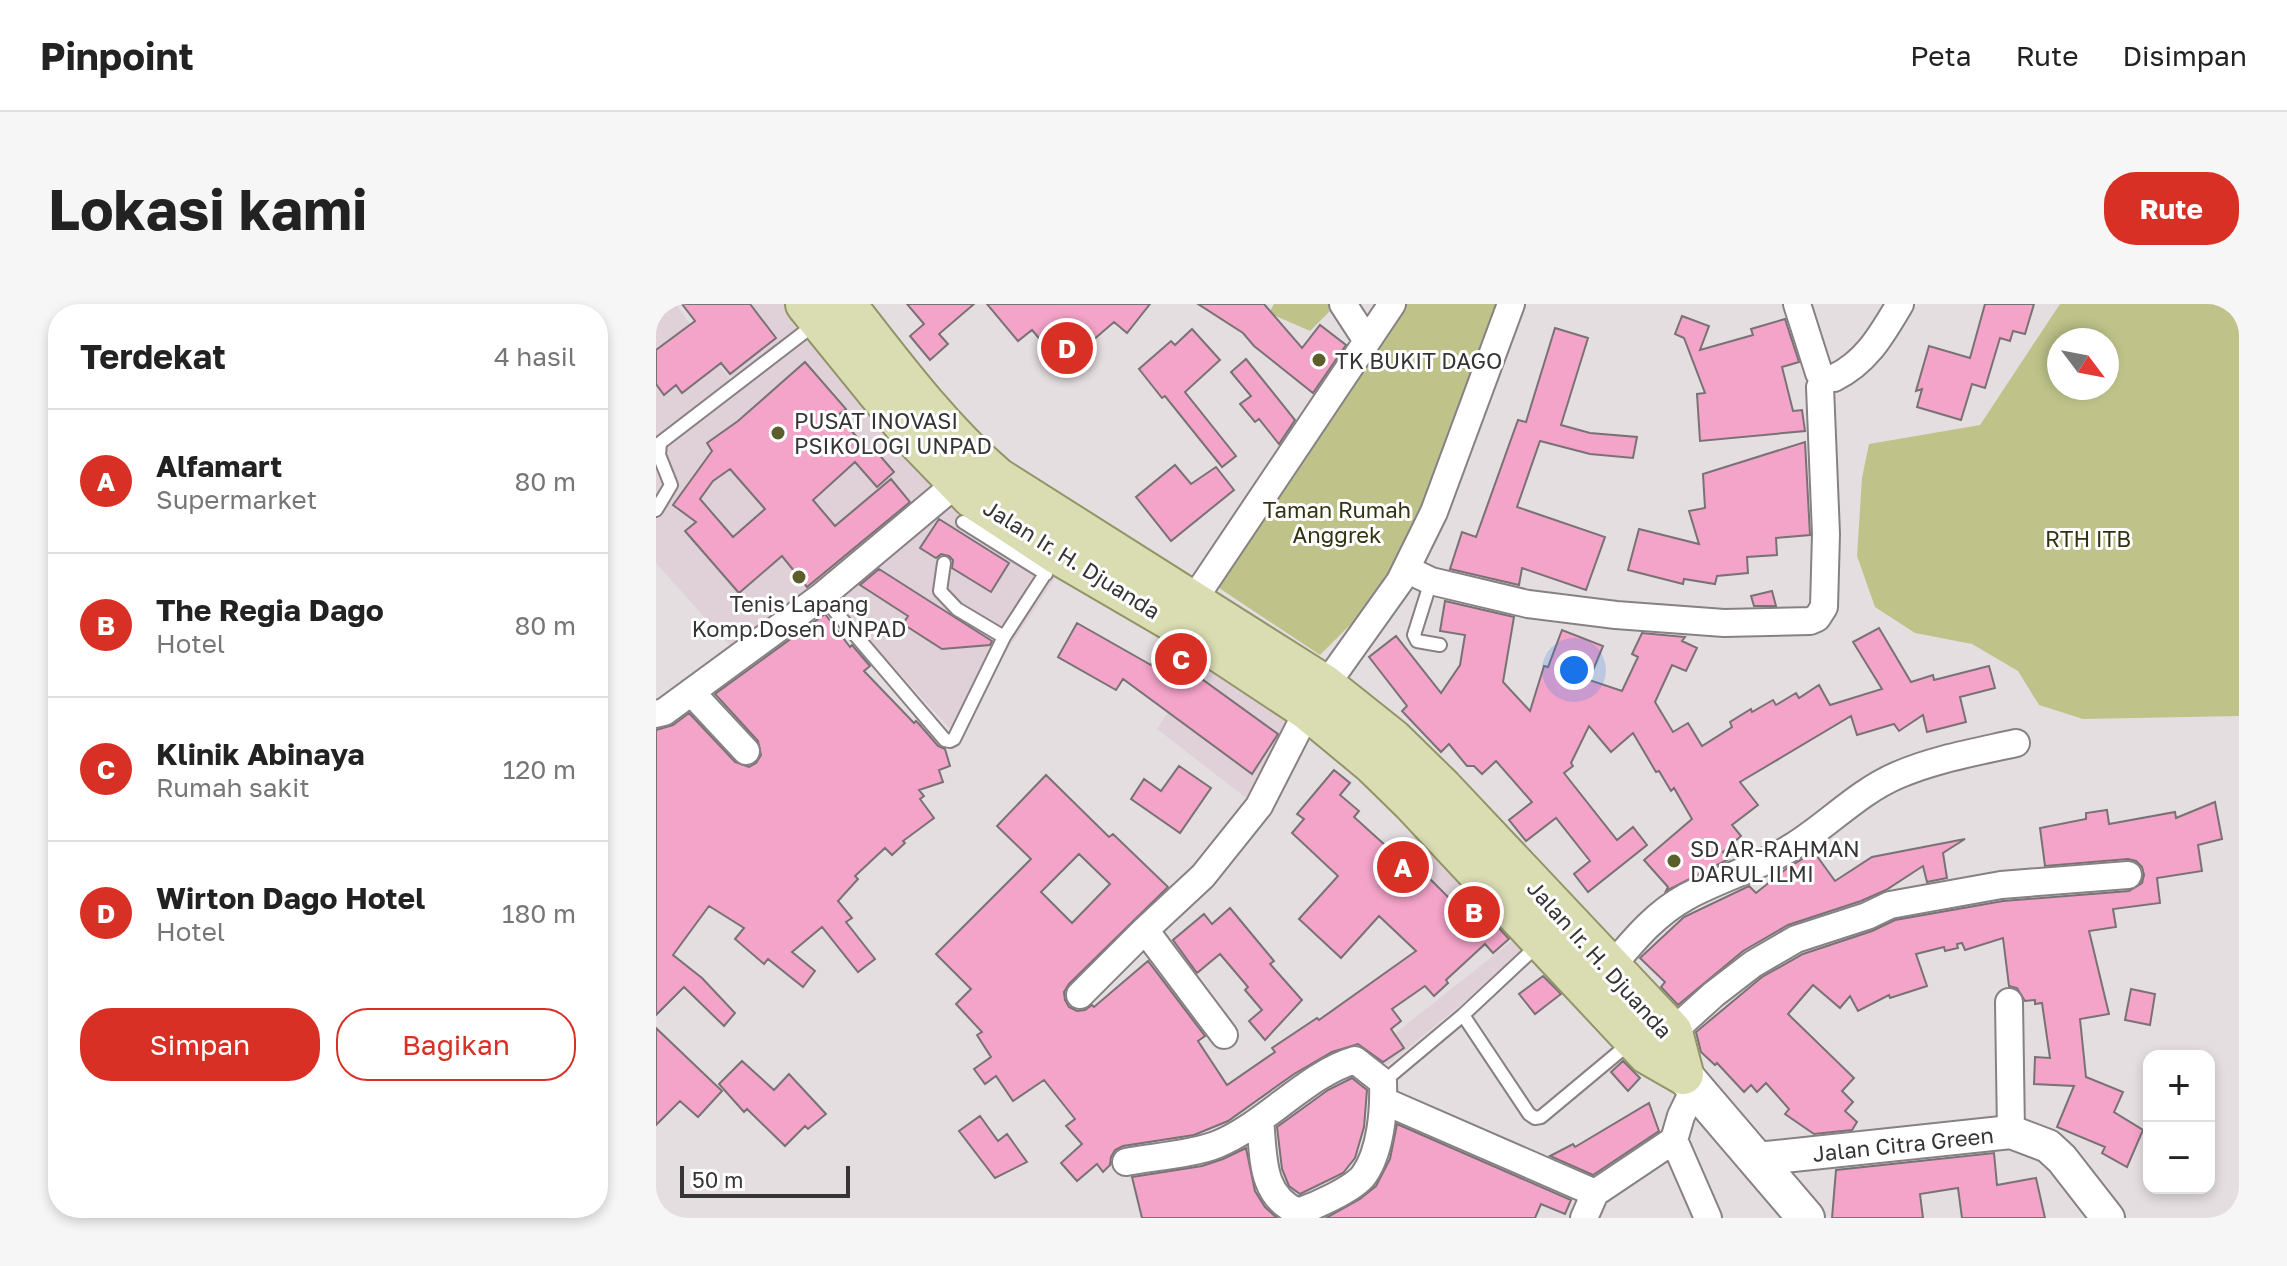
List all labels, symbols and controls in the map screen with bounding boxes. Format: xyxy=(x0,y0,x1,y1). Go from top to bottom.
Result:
text: Pinpoint xyxy=(40,33,194,78)
text: Peta xyxy=(1910,39,1972,72)
text: Rute xyxy=(2016,39,2079,72)
text: Disimpan xyxy=(2123,39,2247,72)
button: Rute xyxy=(2104,172,2239,245)
text: Lokasi kami xyxy=(48,175,367,242)
pin: D xyxy=(1041,318,1093,378)
north arrow xyxy=(2047,328,2119,400)
text: Terdekat xyxy=(80,336,226,376)
text: 4 hasil xyxy=(494,341,576,372)
place label: TK BUKIT DAGO xyxy=(1335,347,1502,374)
marker: TK BUKIT DAGO xyxy=(1310,351,1328,369)
place label: PUSAT INOVASI PSIKOLOGI UNPAD xyxy=(794,407,992,459)
marker: PUSAT INOVASI PSIKOLOGI UNPAD xyxy=(769,424,787,442)
text: Alfamart xyxy=(156,448,282,484)
text: A xyxy=(97,466,115,497)
text: 80 m xyxy=(515,466,576,497)
text: Supermarket xyxy=(156,484,317,515)
street label: Jalan Ir. H. Djuanda xyxy=(979,494,1165,624)
park label: Taman Rumah Anggrek xyxy=(1263,496,1411,548)
park label: RTH ITB xyxy=(2045,525,2131,552)
marker: Tenis Lapang Komp.Dosen UNPAD xyxy=(790,568,808,586)
place label: Tenis Lapang Komp.Dosen UNPAD xyxy=(692,590,906,642)
text: The Regia Dago xyxy=(156,592,384,628)
text: B xyxy=(97,610,115,641)
text: 80 m xyxy=(515,610,576,641)
text: Hotel xyxy=(156,628,225,659)
pin: C xyxy=(1155,629,1207,689)
your location xyxy=(1554,650,1594,690)
text: Klinik Abinaya xyxy=(156,736,365,772)
text: C xyxy=(97,754,115,785)
text: 120 m xyxy=(503,754,576,785)
text: Rumah sakit xyxy=(156,772,310,803)
place label: SD AR-RAHMAN DARUL ILMI xyxy=(1690,835,1860,887)
pin: A xyxy=(1377,837,1429,897)
marker: SD AR-RAHMAN DARUL ILMI xyxy=(1665,852,1683,870)
street label: Jalan Ir. H. Djuanda xyxy=(1522,874,1678,1044)
text: Wirton Dago Hotel xyxy=(156,880,425,916)
pin: B xyxy=(1448,882,1500,942)
text: D xyxy=(97,898,115,929)
text: 180 m xyxy=(502,898,576,929)
text: Hotel xyxy=(156,916,225,947)
button: Simpan xyxy=(80,1008,320,1081)
button: Bagikan xyxy=(336,1008,576,1081)
map controls xyxy=(2143,1050,2215,1194)
button: + xyxy=(2143,1050,2215,1122)
street label: Jalan Citra Green xyxy=(1811,1121,1995,1167)
button: − xyxy=(2143,1122,2215,1194)
scale bar xyxy=(680,1162,850,1198)
text: 50 m xyxy=(692,1166,743,1193)

